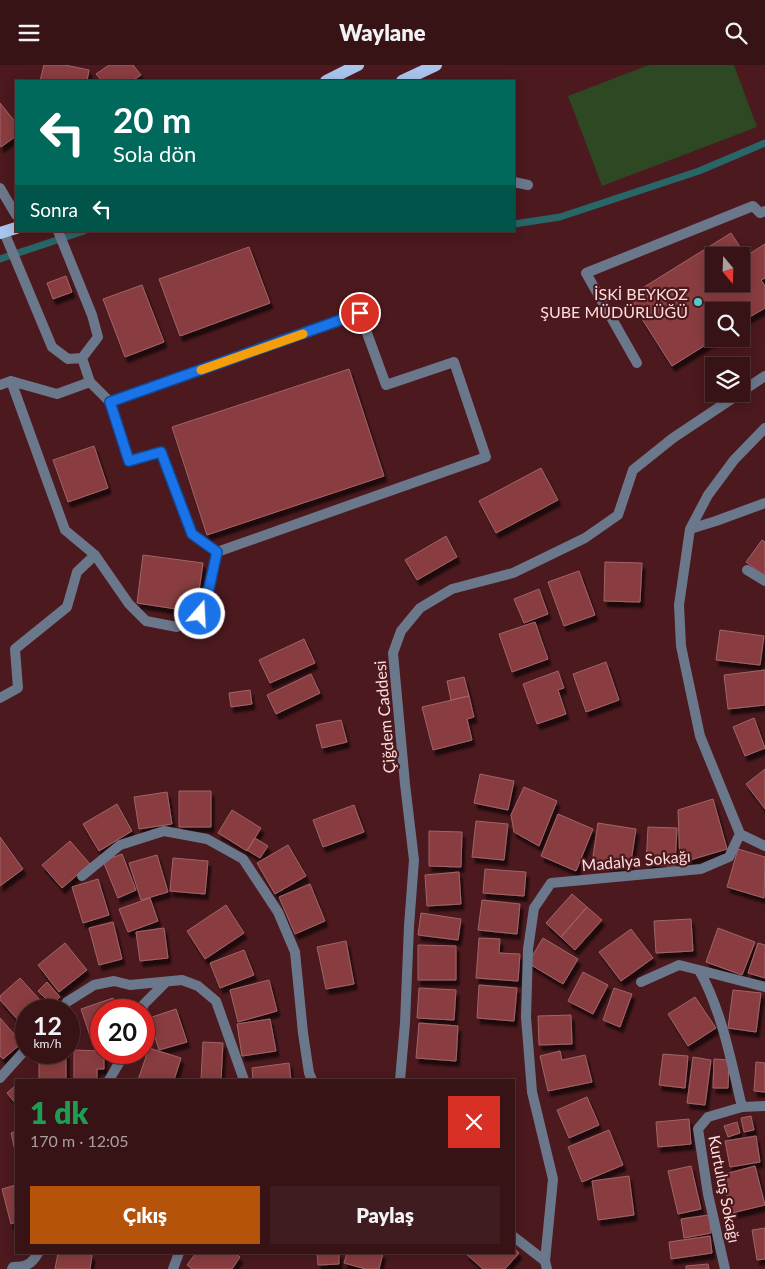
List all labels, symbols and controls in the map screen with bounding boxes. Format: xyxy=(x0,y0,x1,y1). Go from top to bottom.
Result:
icon: menu xyxy=(15,19,43,47)
text: Waylane xyxy=(339,19,426,46)
icon: search xyxy=(722,19,750,47)
text: 20 m xyxy=(113,98,191,140)
icon: left xyxy=(30,100,95,165)
text: Sola dön xyxy=(113,140,196,167)
icon: left xyxy=(88,195,116,223)
text: Sonra xyxy=(30,198,78,221)
north arrow xyxy=(705,247,750,293)
map controls xyxy=(705,247,750,402)
place label: İSKİ BEYKOZ ŞUBE MÜDÜRLÜĞÜ xyxy=(540,284,688,321)
pin xyxy=(339,292,381,334)
marker: İSKİ BEYKOZ ŞUBE MÜDÜRLÜĞÜ xyxy=(692,296,704,308)
icon: arrive xyxy=(346,299,374,327)
button: search xyxy=(705,302,750,347)
button: layers xyxy=(705,357,750,402)
position arrow xyxy=(173,587,225,639)
street label: Çiğdem Caddesi xyxy=(370,660,398,774)
street label: Madalya Sokağı xyxy=(581,846,691,874)
speed limit sign: 20 xyxy=(90,999,155,1064)
text: 12 xyxy=(33,1010,62,1040)
text: km/h xyxy=(33,1036,62,1051)
text: 1 dk xyxy=(30,1094,88,1130)
button: close xyxy=(448,1096,500,1148)
text: 170 m · 12:05 xyxy=(30,1131,129,1150)
street label: Kurtuluş Sokağı xyxy=(705,1134,745,1244)
button: Çıkış xyxy=(30,1186,260,1244)
button: Paylaş xyxy=(270,1186,500,1244)

